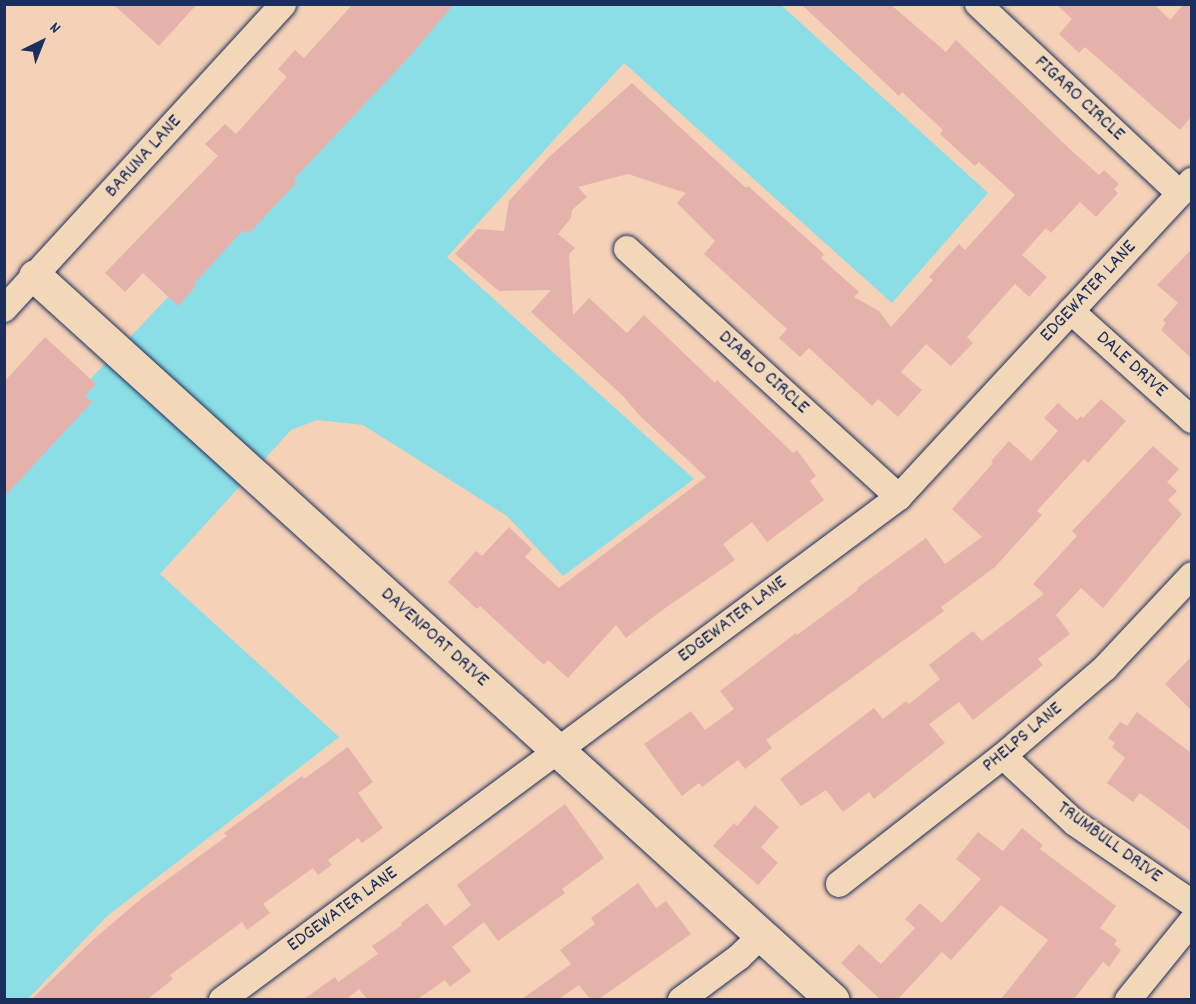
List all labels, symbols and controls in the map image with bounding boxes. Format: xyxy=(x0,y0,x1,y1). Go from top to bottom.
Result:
north arrow xyxy=(12,12,72,72)
text: N xyxy=(44,17,65,40)
street label: FIGARO CIRCLE xyxy=(1029,51,1129,147)
street label: BARUNA LANE xyxy=(101,111,187,203)
street label: EDGEWATER LANE xyxy=(1036,236,1142,348)
street label: DIABLO CIRCLE xyxy=(713,326,813,420)
street label: DALE DRIVE xyxy=(1090,327,1172,403)
street label: EDGEWATER LANE xyxy=(674,571,792,669)
street label: DAVENPORT DRIVE xyxy=(375,583,493,693)
street label: PHELPS LANE xyxy=(978,698,1068,778)
street label: TRUMBULL DRIVE xyxy=(1052,797,1166,889)
street label: EDGEWATER LANE xyxy=(283,862,403,958)

